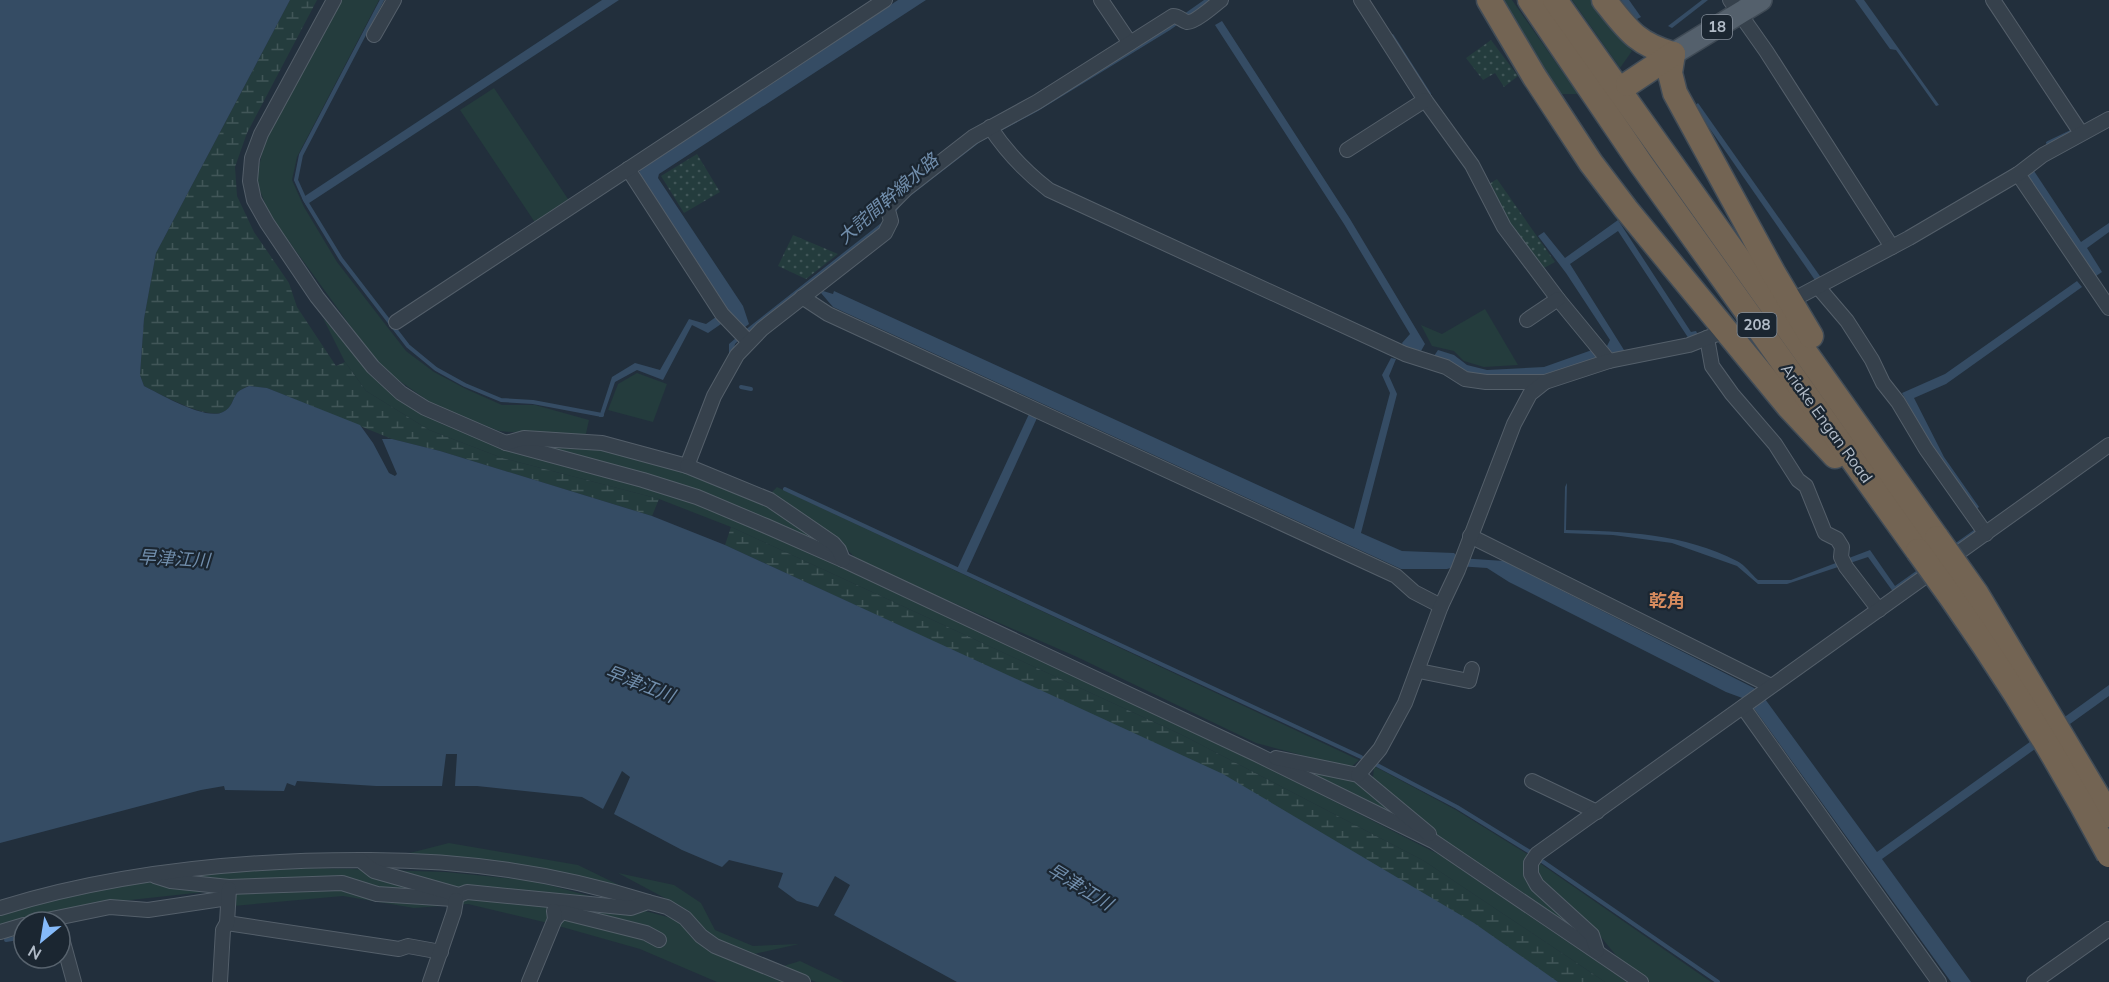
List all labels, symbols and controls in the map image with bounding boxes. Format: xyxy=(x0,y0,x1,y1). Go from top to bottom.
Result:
road number: 18 xyxy=(1702,15,1732,39)
water label: 大詫間幹線水路 xyxy=(833,147,944,249)
road number: 208 xyxy=(1738,313,1776,337)
street label: Ariake Engan Road xyxy=(1777,359,1877,487)
water label: 早津江川 xyxy=(137,545,213,572)
district label: 乾角 xyxy=(1649,589,1685,612)
water label: 早津江川 xyxy=(602,660,680,708)
water label: 早津江川 xyxy=(1043,858,1119,916)
north arrow xyxy=(12,910,72,970)
text: N xyxy=(24,941,45,965)

